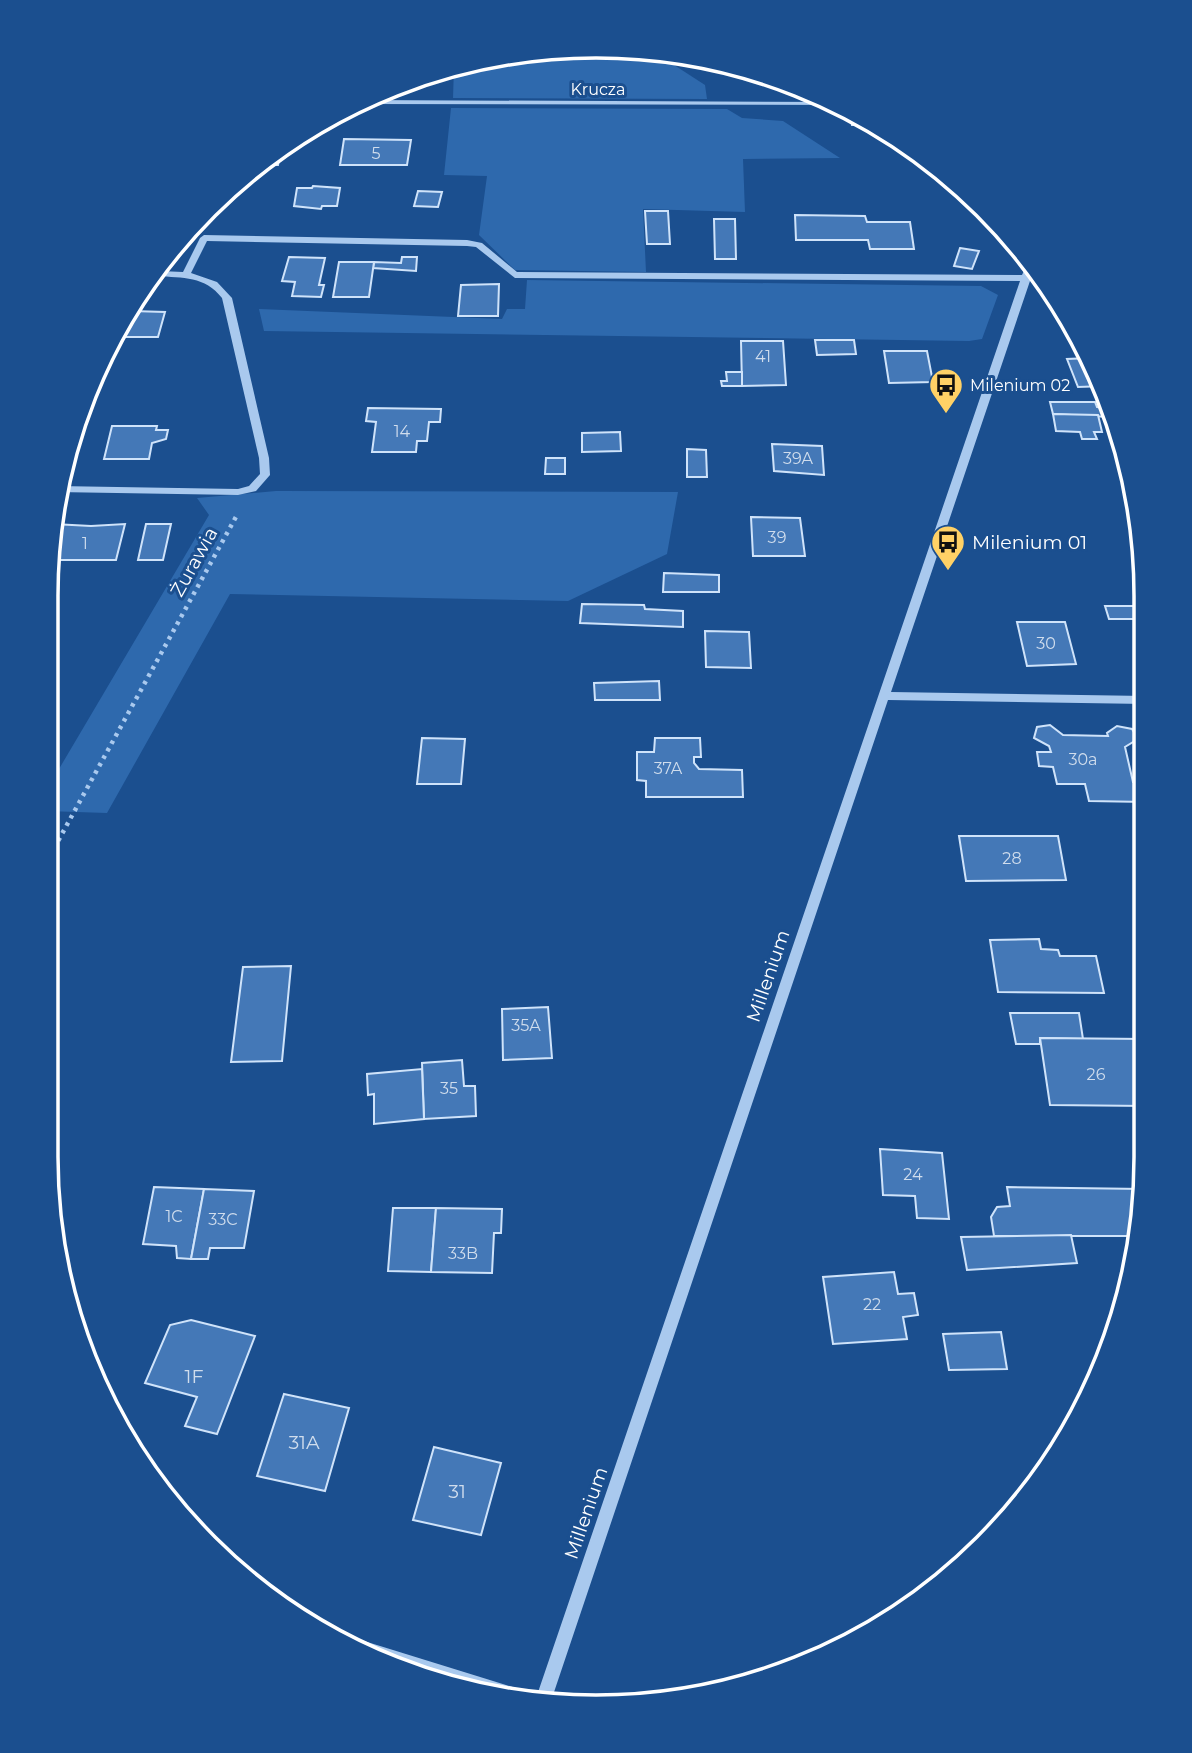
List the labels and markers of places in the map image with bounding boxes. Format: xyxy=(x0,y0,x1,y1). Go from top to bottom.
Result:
bus stop icon: Milenium 02 xyxy=(927,366,965,415)
place label: Milenium 02 xyxy=(970,376,1070,395)
bus stop icon: Milenium 01 xyxy=(929,523,967,572)
place label: Milenium 01 xyxy=(972,531,1087,554)

